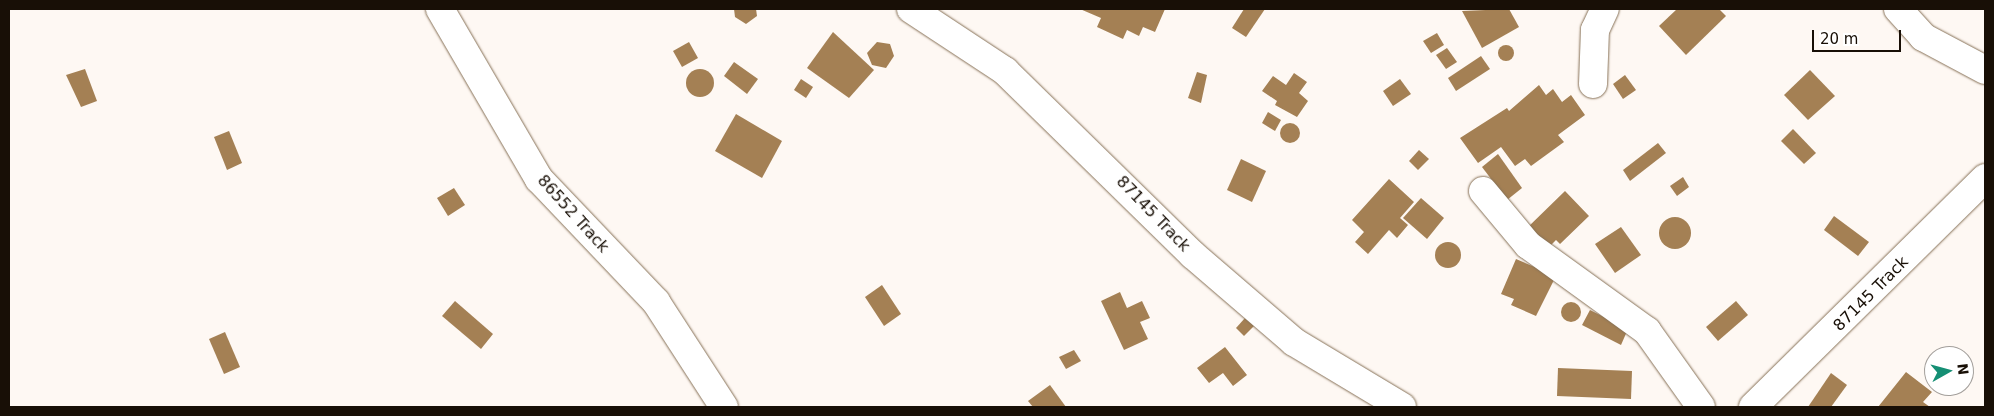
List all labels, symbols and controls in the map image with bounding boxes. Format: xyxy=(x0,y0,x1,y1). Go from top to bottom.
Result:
scale bar xyxy=(1814,20,1903,52)
text: 20 m xyxy=(1820,30,1858,48)
street label: 86552 Track xyxy=(533,171,613,257)
street label: 87145 Track xyxy=(1112,172,1194,256)
street label: 87145 Track xyxy=(1830,253,1912,335)
north arrow xyxy=(1924,346,1974,396)
text: N xyxy=(1954,363,1972,376)

